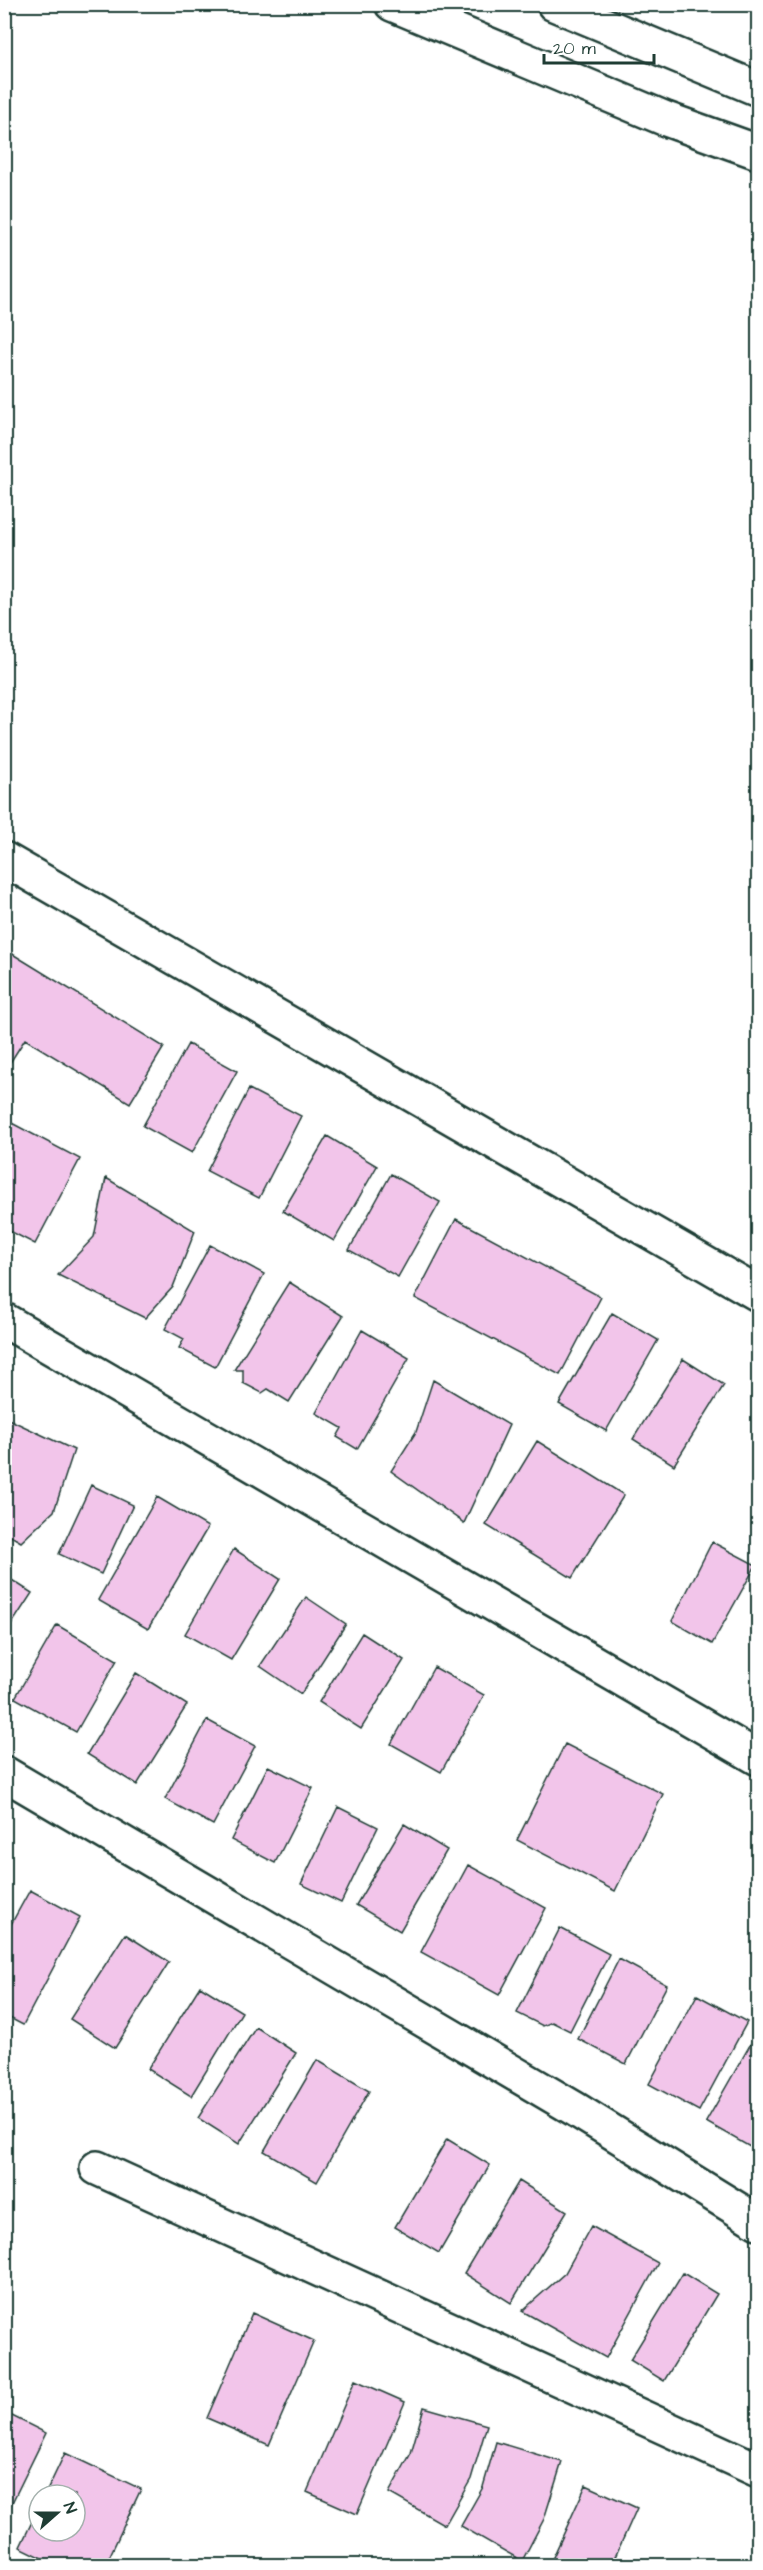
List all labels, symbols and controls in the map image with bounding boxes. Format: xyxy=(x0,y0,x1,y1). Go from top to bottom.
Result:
scale bar xyxy=(544,27,654,65)
text: 20 m xyxy=(553,36,596,61)
north arrow xyxy=(27,2483,87,2543)
text: N xyxy=(58,2499,82,2517)

